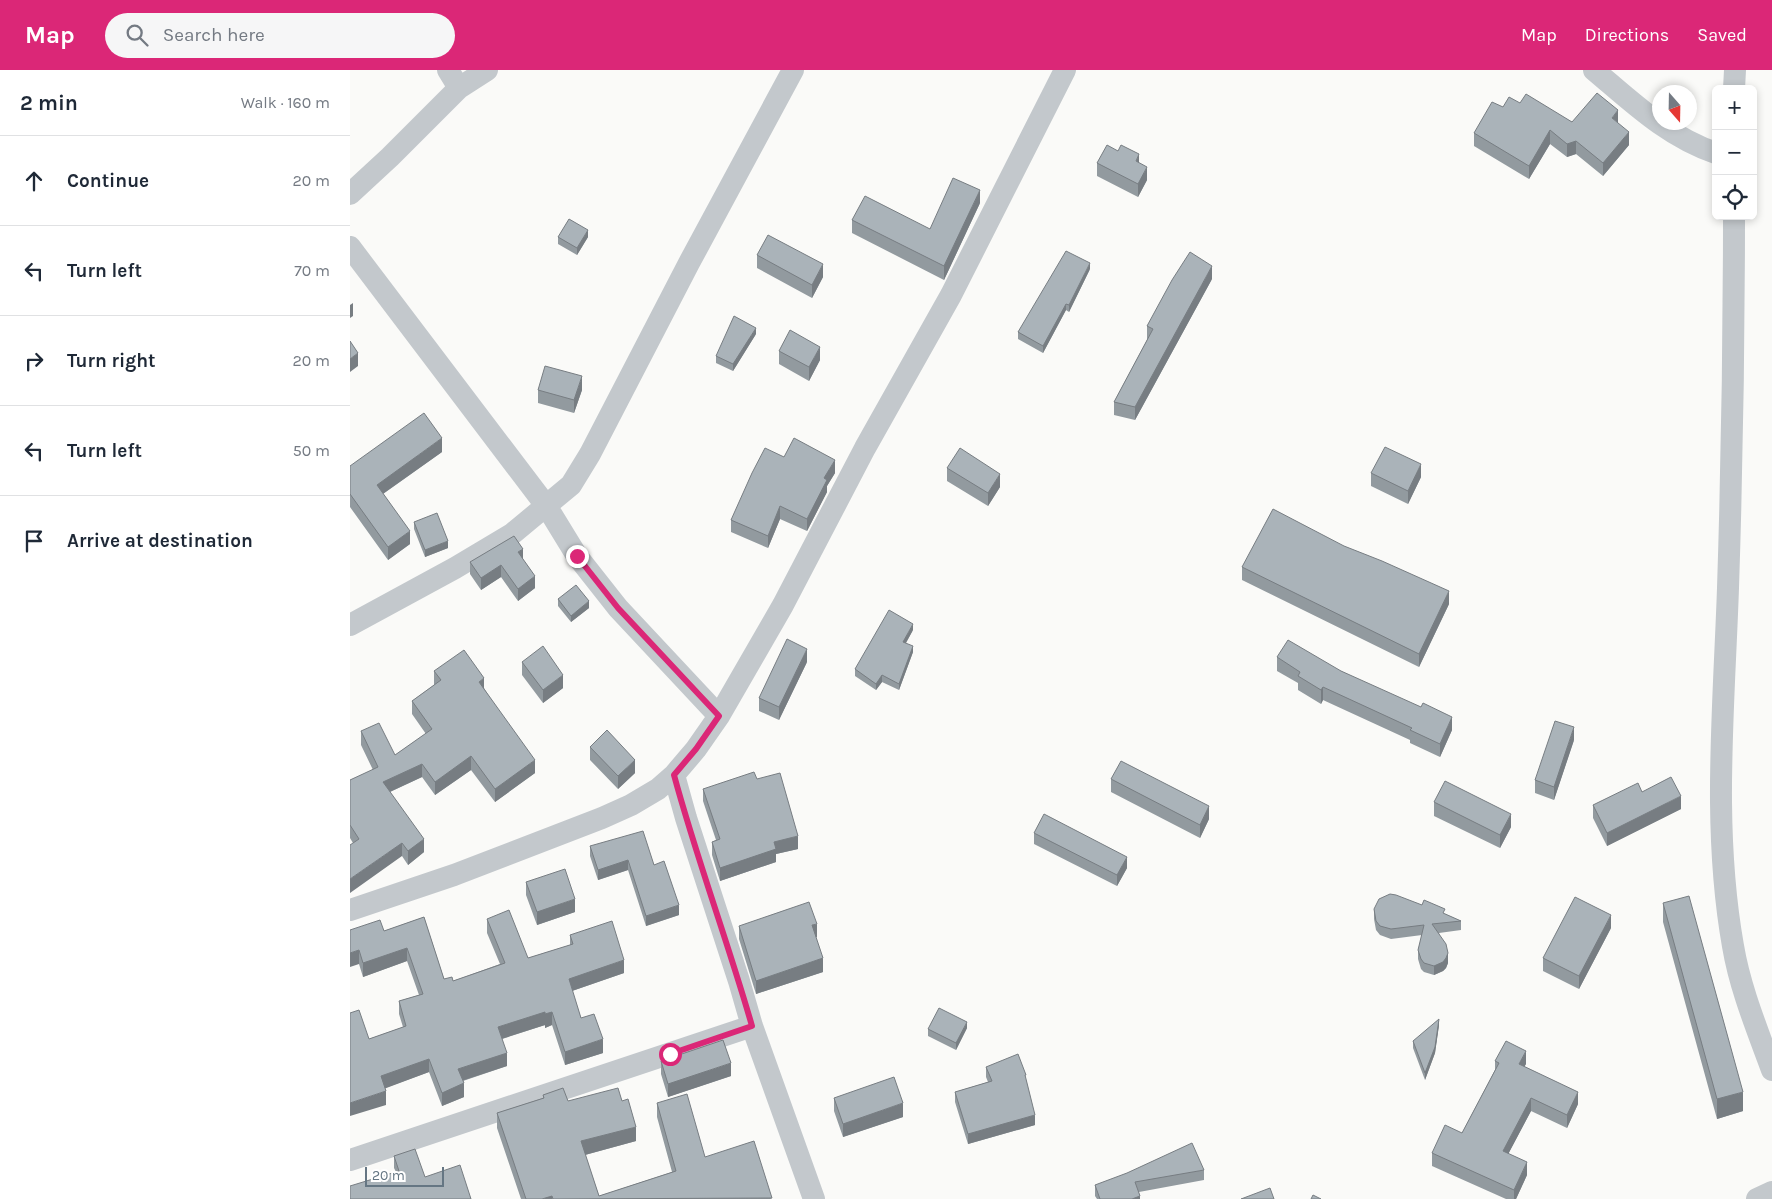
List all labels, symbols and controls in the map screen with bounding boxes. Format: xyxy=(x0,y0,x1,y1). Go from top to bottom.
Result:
search box xyxy=(105,13,455,58)
text: Map xyxy=(25,21,75,49)
icon: search xyxy=(123,21,151,49)
text: Search here xyxy=(163,24,265,46)
text: Map xyxy=(1521,24,1557,46)
text: Directions xyxy=(1585,24,1669,46)
text: Saved xyxy=(1697,24,1747,46)
north arrow xyxy=(1652,85,1697,130)
map controls xyxy=(1712,85,1757,220)
button: + xyxy=(1712,85,1757,130)
text: 2 min xyxy=(20,91,78,115)
text: Walk · 160 m xyxy=(241,93,330,112)
button: − xyxy=(1712,130,1757,175)
icon: ahead xyxy=(20,167,48,195)
text: Continue xyxy=(67,170,149,192)
text: 20 m xyxy=(292,171,330,190)
button: locate xyxy=(1712,175,1757,220)
icon: left xyxy=(20,257,48,285)
text: Turn left xyxy=(67,260,142,282)
text: 70 m xyxy=(294,261,330,280)
icon: right xyxy=(20,347,48,375)
text: Turn right xyxy=(67,350,156,372)
text: 20 m xyxy=(292,351,330,370)
icon: left xyxy=(20,437,48,465)
text: Turn left xyxy=(67,440,142,462)
text: 50 m xyxy=(293,441,330,460)
icon: arrive xyxy=(20,527,48,555)
text: Arrive at destination xyxy=(67,530,253,552)
route end xyxy=(566,545,589,568)
route start xyxy=(659,1043,682,1066)
scale bar xyxy=(365,1164,444,1187)
text: 20 m xyxy=(372,1167,405,1184)

